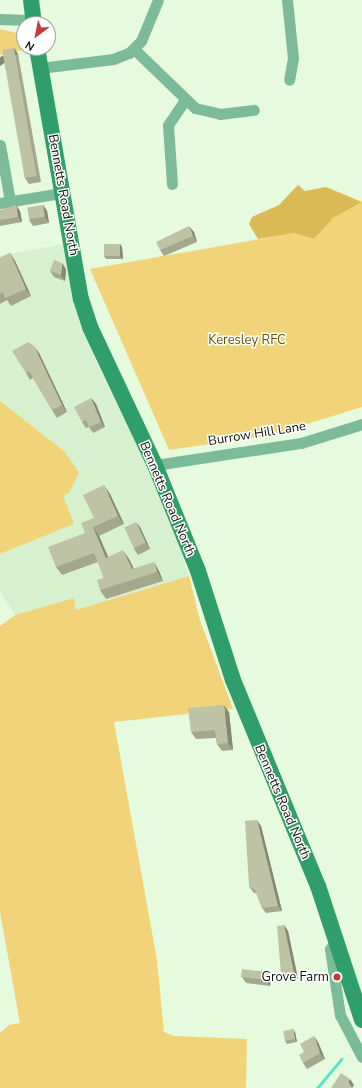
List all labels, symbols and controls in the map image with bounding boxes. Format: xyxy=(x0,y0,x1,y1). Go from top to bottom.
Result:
north arrow xyxy=(16,16,56,56)
text: N xyxy=(22,37,37,54)
street label: Bennetts Road North xyxy=(45,133,81,257)
park label: Keresley RFC xyxy=(208,332,286,348)
street label: Burrow Hill Lane xyxy=(207,419,307,449)
street label: Bennetts Road North xyxy=(136,439,198,559)
street label: Bennetts Road North xyxy=(251,742,313,862)
place label: Grove Farm xyxy=(261,969,329,985)
marker: Grove Farm xyxy=(332,972,342,982)

